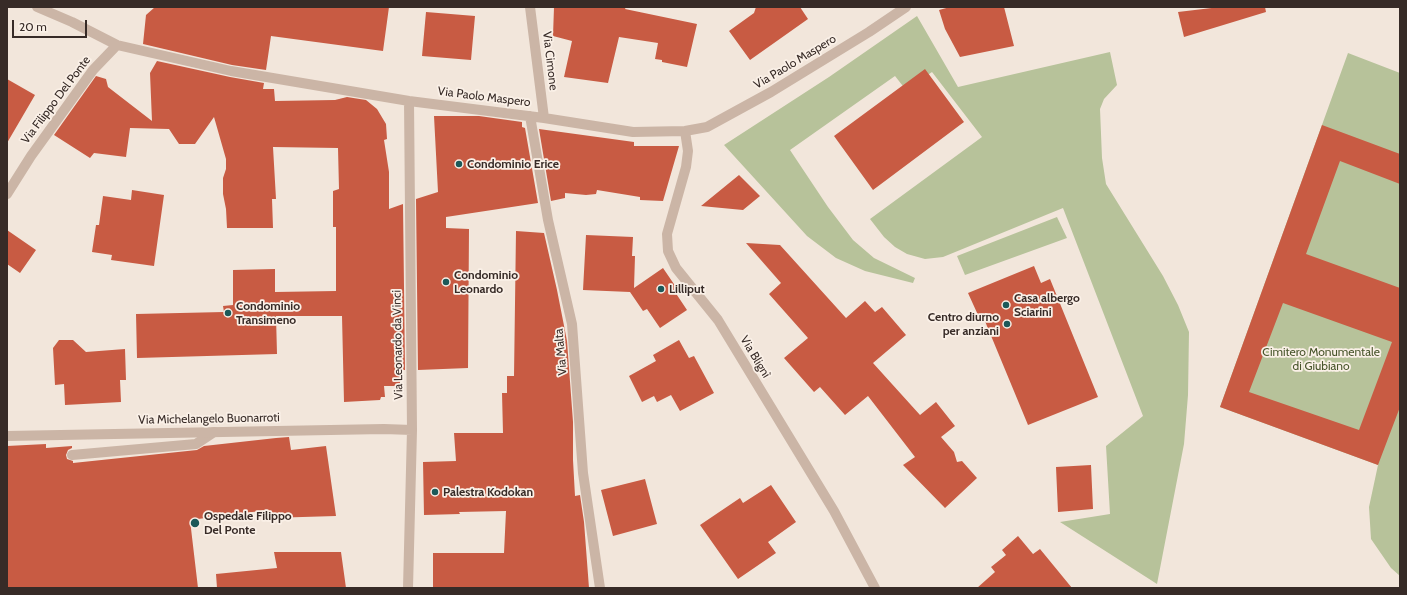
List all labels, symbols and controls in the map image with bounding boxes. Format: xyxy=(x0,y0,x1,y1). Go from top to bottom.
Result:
scale bar xyxy=(14,12,89,38)
text: 20 m xyxy=(19,19,47,34)
street label: Via Cimone xyxy=(539,31,561,91)
street label: Via Paolo Maspero xyxy=(751,32,839,92)
street label: Via Filippo Del Ponte xyxy=(18,53,94,147)
street label: Via Paolo Maspero xyxy=(437,84,531,110)
place label: Condominio Erice xyxy=(467,157,559,171)
marker: Condominio Erice xyxy=(454,159,464,169)
place label: Condominio Leonardo xyxy=(454,268,518,296)
marker: Condominio Leonardo xyxy=(441,277,451,287)
place label: Lilliput xyxy=(669,282,705,296)
marker: Lilliput xyxy=(656,284,666,294)
street label: Via Leonardo da Vinci xyxy=(390,290,406,400)
place label: Casa albergo Sciarini xyxy=(1014,291,1080,319)
place label: Condominio Transimeno xyxy=(236,299,300,327)
marker: Casa albergo Sciarini xyxy=(1001,300,1011,310)
marker: Condominio Transimeno xyxy=(223,308,233,318)
place label: Centro diurno per anziani xyxy=(928,310,999,338)
marker: Centro diurno per anziani xyxy=(1002,319,1012,329)
street label: Via Malta xyxy=(552,328,570,376)
street label: Via Blignì xyxy=(737,333,773,381)
park label: Cimitero Monumentale di Giubiano xyxy=(1262,345,1380,373)
street label: Via Michelangelo Buonarroti xyxy=(138,411,280,427)
place label: Palestra Kodokan xyxy=(443,485,533,499)
marker: Palestra Kodokan xyxy=(430,487,440,497)
place label: Ospedale Filippo Del Ponte xyxy=(204,509,292,537)
marker: Ospedale Filippo Del Ponte xyxy=(189,517,201,529)

